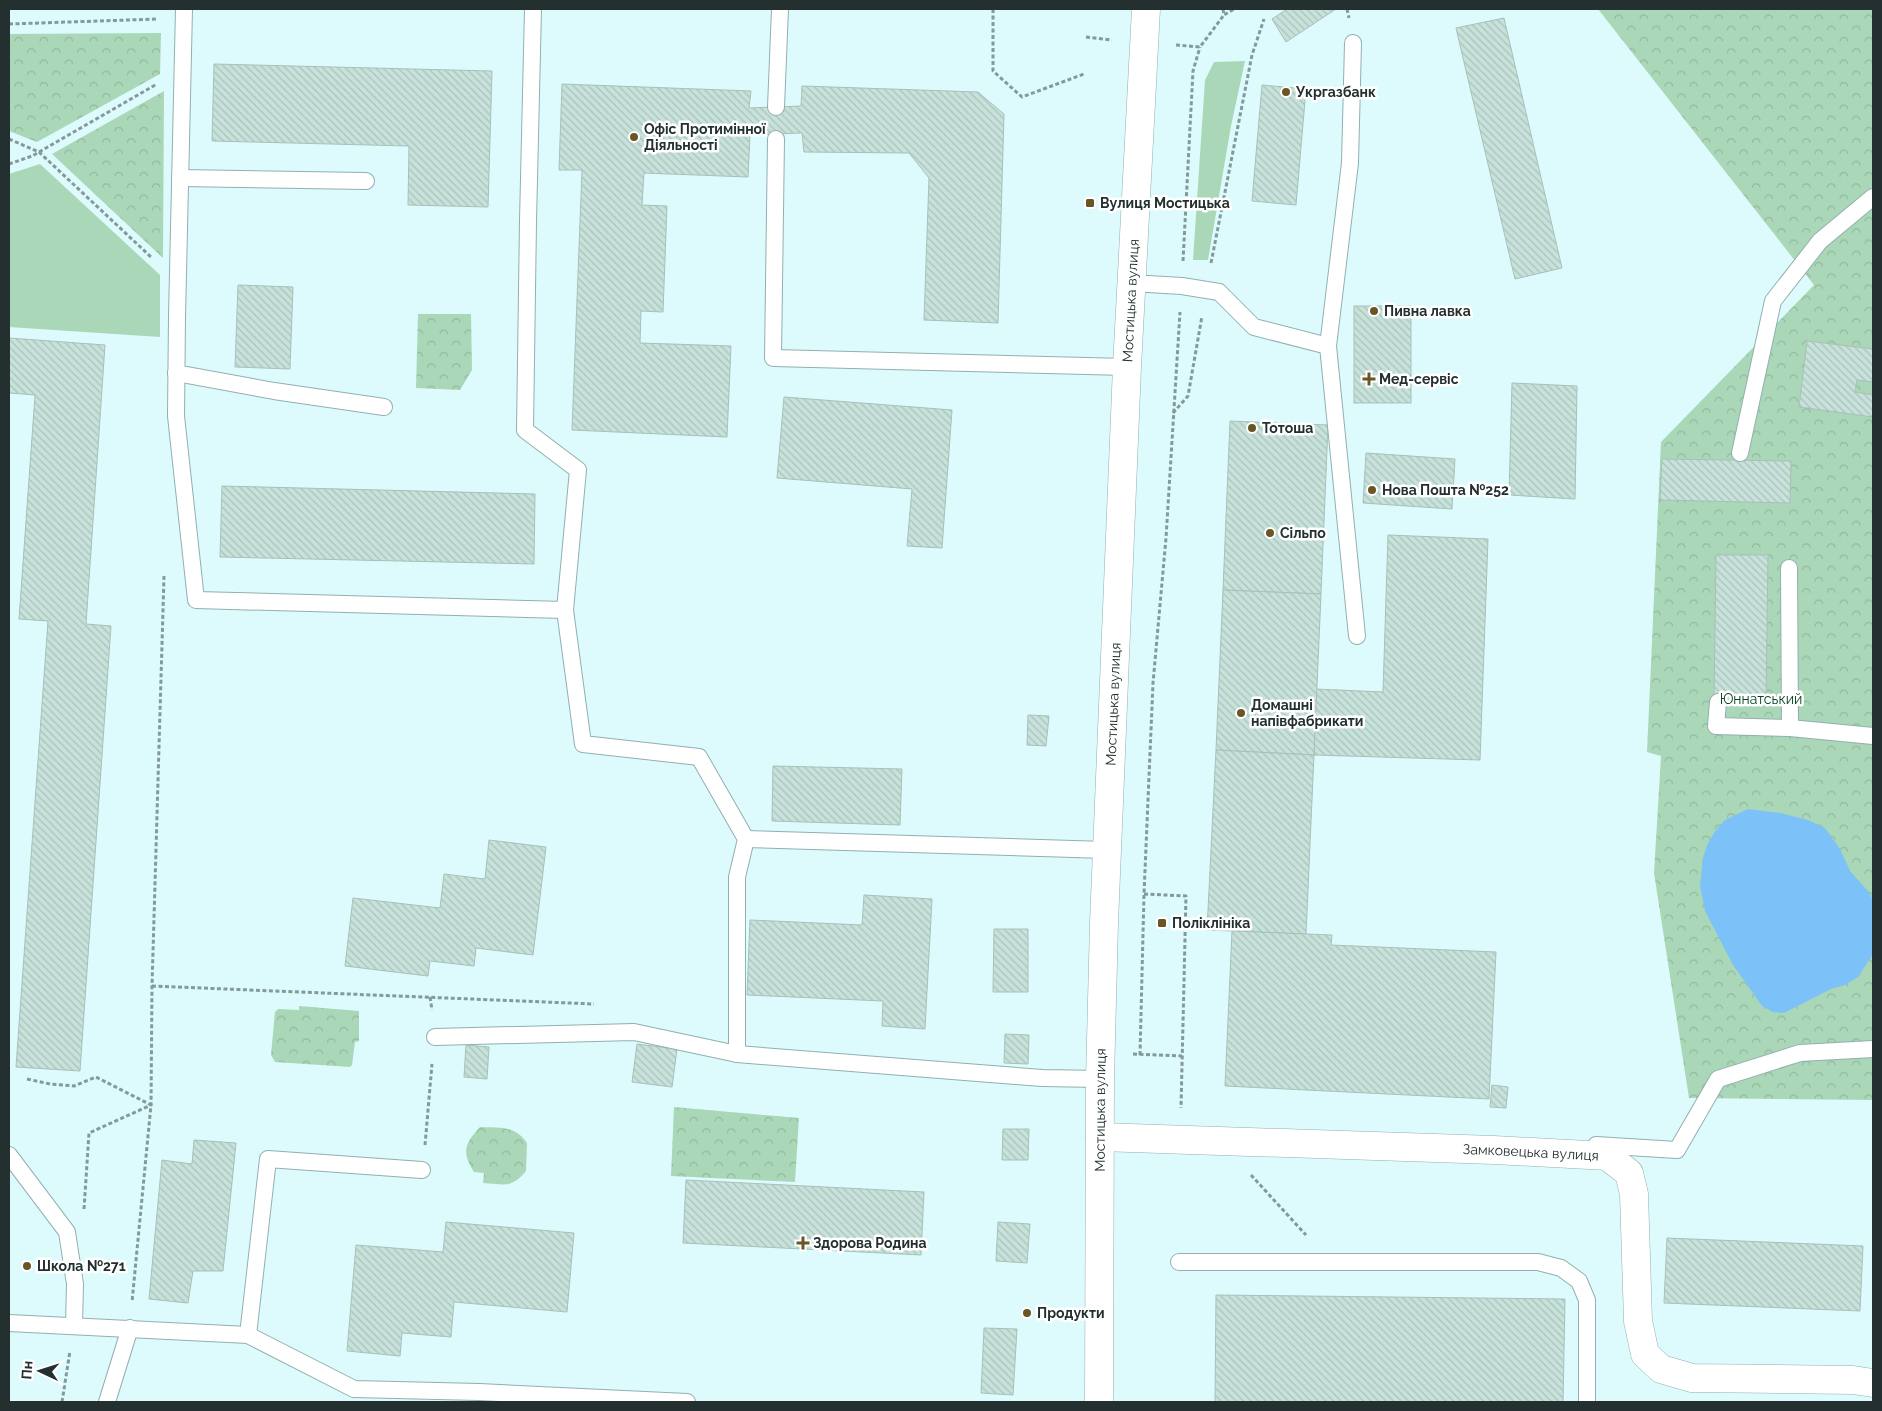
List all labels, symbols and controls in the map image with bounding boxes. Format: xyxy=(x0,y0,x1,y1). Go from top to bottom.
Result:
place label: Укргазбанк xyxy=(1295,84,1376,100)
marker: Укргазбанк xyxy=(1280,86,1292,98)
place label: Офіс Протимінної Діяльності xyxy=(644,121,766,153)
marker: Офіс Протимінної Діяльності xyxy=(628,131,640,143)
place label: Вулиця Мостицька xyxy=(1100,195,1230,211)
marker: Вулиця Мостицька xyxy=(1084,197,1096,209)
street label: Мостицька вулиця xyxy=(1119,239,1142,363)
place label: Пивна лавка xyxy=(1384,303,1471,319)
marker: Пивна лавка xyxy=(1368,305,1380,317)
place label: Мед-сервіс xyxy=(1379,371,1459,387)
marker: Мед-сервіс xyxy=(1363,373,1375,385)
place label: Тотоша xyxy=(1262,420,1313,436)
marker: Тотоша xyxy=(1246,422,1258,434)
place label: Нова Пошта №252 xyxy=(1382,482,1509,498)
marker: Нова Пошта №252 xyxy=(1366,484,1378,496)
place label: Сільпо xyxy=(1280,525,1326,541)
marker: Сільпо xyxy=(1264,527,1276,539)
street label: Мостицька вулиця xyxy=(1103,642,1124,766)
park label: Юннатський xyxy=(1720,691,1802,707)
place label: Домашні напівфабрикати xyxy=(1251,697,1363,729)
marker: Домашні напівфабрикати xyxy=(1235,707,1247,719)
place label: Поліклініка xyxy=(1172,915,1250,931)
marker: Поліклініка xyxy=(1156,917,1168,929)
street label: Мостицька вулиця xyxy=(1092,1048,1109,1172)
street label: Замковецька вулиця xyxy=(1462,1141,1599,1164)
place label: Здорова Родина xyxy=(813,1235,926,1251)
marker: Здорова Родина xyxy=(797,1237,809,1249)
place label: Школа №271 xyxy=(37,1258,126,1274)
marker: Школа №271 xyxy=(21,1260,33,1272)
place label: Продукти xyxy=(1037,1305,1105,1321)
marker: Продукти xyxy=(1021,1307,1033,1319)
north arrow xyxy=(15,1346,65,1396)
text: Пн xyxy=(18,1360,36,1380)

